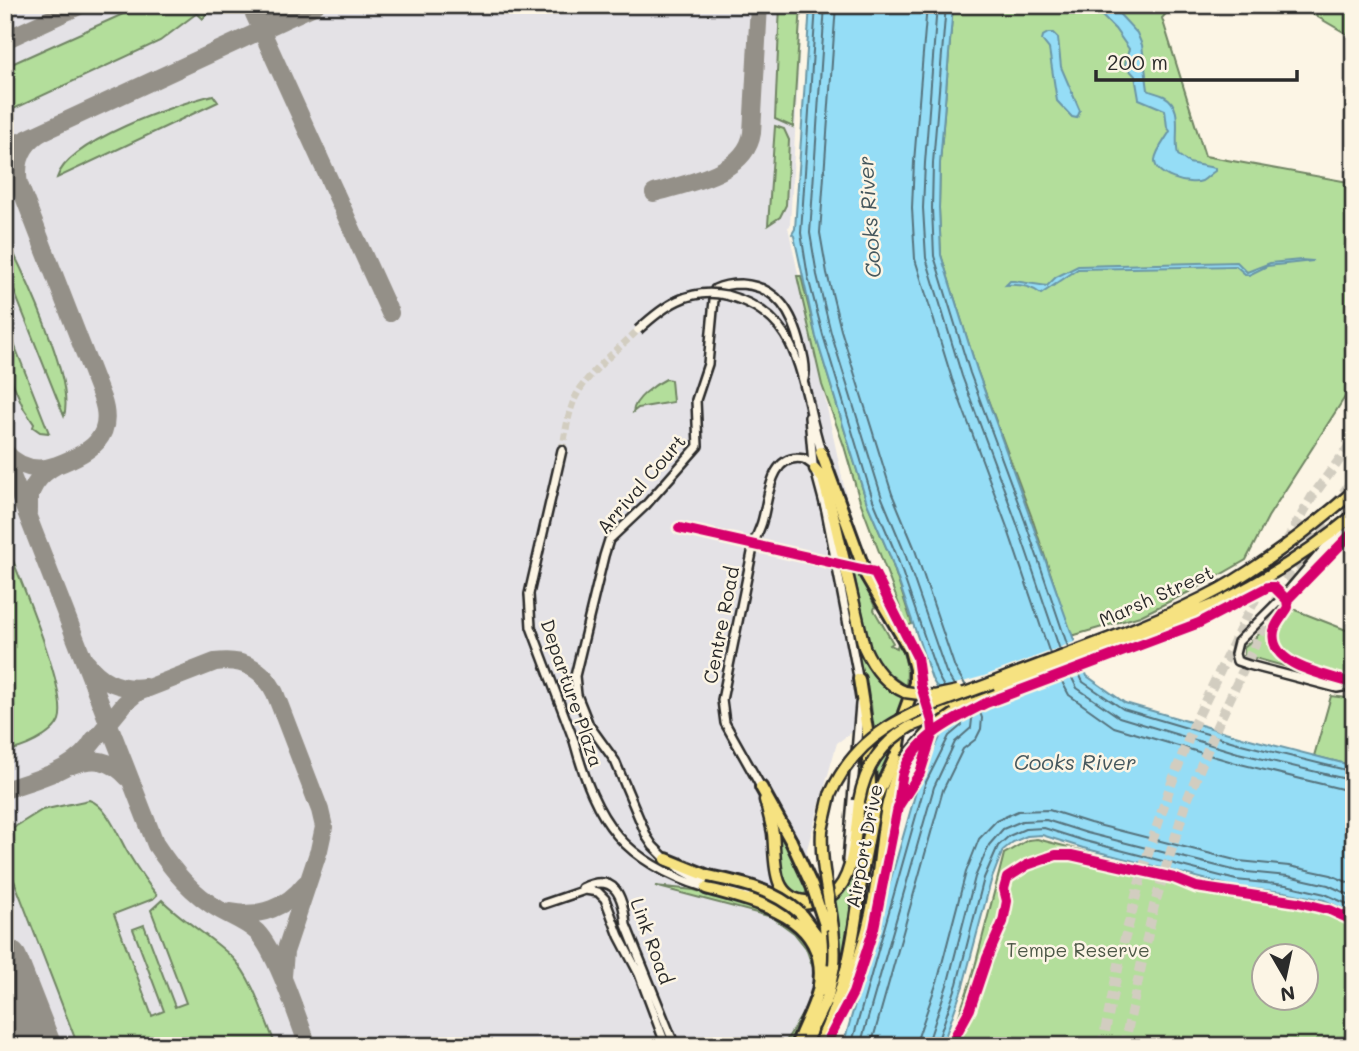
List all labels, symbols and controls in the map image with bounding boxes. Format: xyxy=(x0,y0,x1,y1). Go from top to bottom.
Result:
scale bar xyxy=(1096,38,1298,82)
text: 200 m xyxy=(1107,48,1168,75)
water label: Cooks River xyxy=(851,155,886,279)
street label: Arrival Court xyxy=(591,429,691,539)
street label: Marsh Street xyxy=(1095,559,1217,632)
street label: Centre Road xyxy=(697,564,744,686)
street label: Departure Plaza xyxy=(535,616,609,770)
water label: Cooks River xyxy=(1014,748,1136,775)
street label: Airport Drive xyxy=(839,782,888,910)
street label: Link Road xyxy=(625,894,680,987)
park label: Tempe Reserve xyxy=(1006,937,1150,962)
north arrow xyxy=(1250,942,1320,1012)
text: N xyxy=(1279,981,1297,1008)

